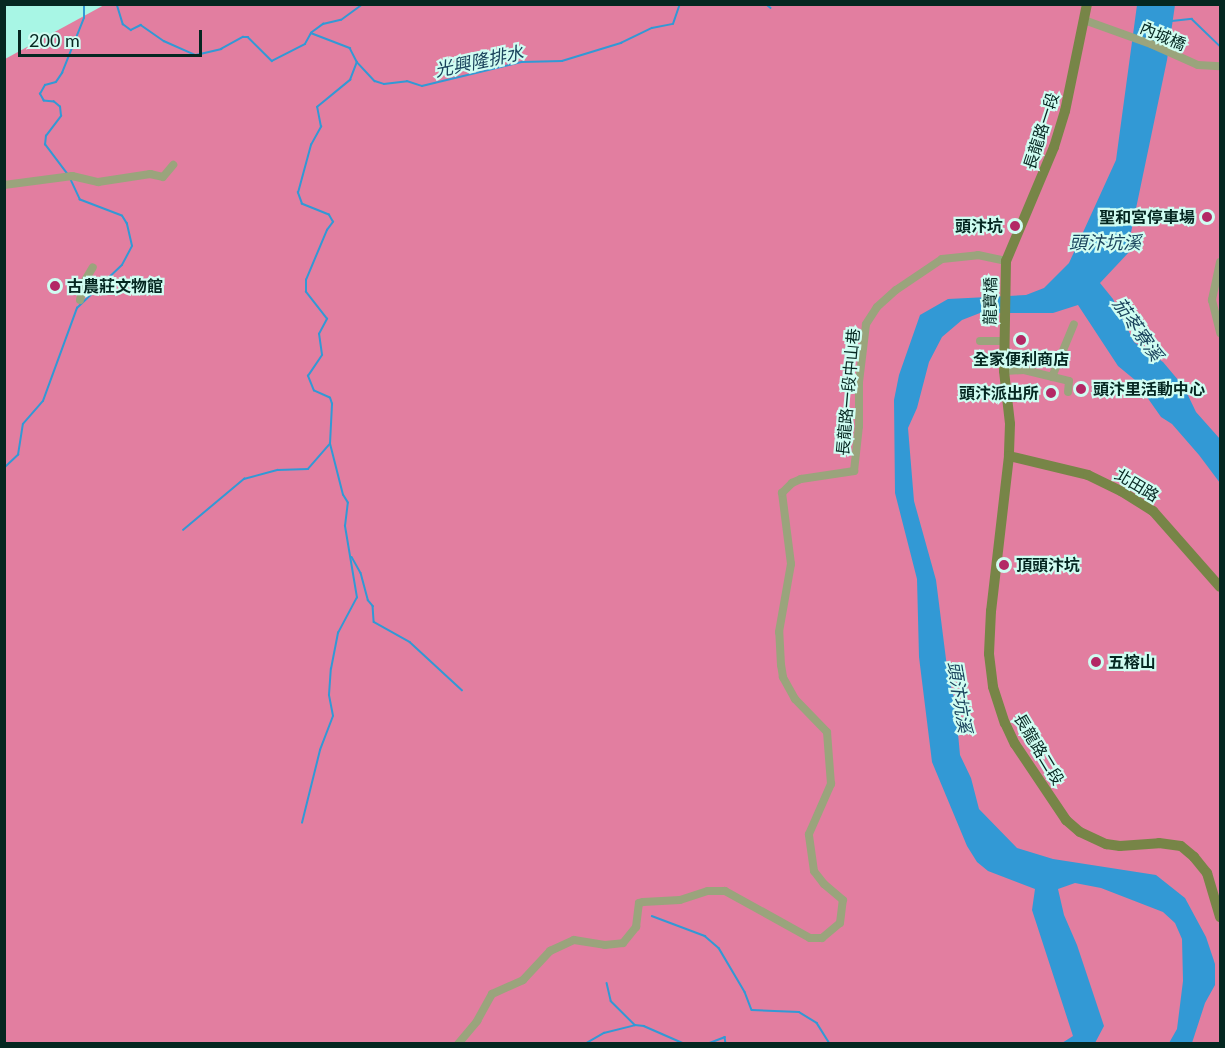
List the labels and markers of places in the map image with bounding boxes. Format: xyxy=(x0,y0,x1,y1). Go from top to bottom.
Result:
place label: 聖和宮停車場 xyxy=(1099,207,1195,227)
marker: 聖和宮停車場 xyxy=(1200,210,1214,224)
place label: 頭汴坑 xyxy=(955,216,1003,236)
marker: 頭汴坑 xyxy=(1008,219,1022,233)
place label: 古農莊文物館 xyxy=(67,276,163,296)
marker: 古農莊文物館 xyxy=(48,279,62,293)
marker: 全家便利商店 xyxy=(1014,333,1028,347)
place label: 全家便利商店 xyxy=(973,349,1069,369)
place label: 頭汴里活動中心 xyxy=(1093,379,1205,399)
marker: 頭汴里活動中心 xyxy=(1074,382,1088,396)
place label: 頭汴派出所 xyxy=(959,383,1039,403)
marker: 頭汴派出所 xyxy=(1044,386,1058,400)
place label: 頂頭汴坑 xyxy=(1016,555,1080,575)
marker: 頂頭汴坑 xyxy=(997,558,1011,572)
place label: 五榕山 xyxy=(1108,652,1156,672)
marker: 五榕山 xyxy=(1089,655,1103,669)

